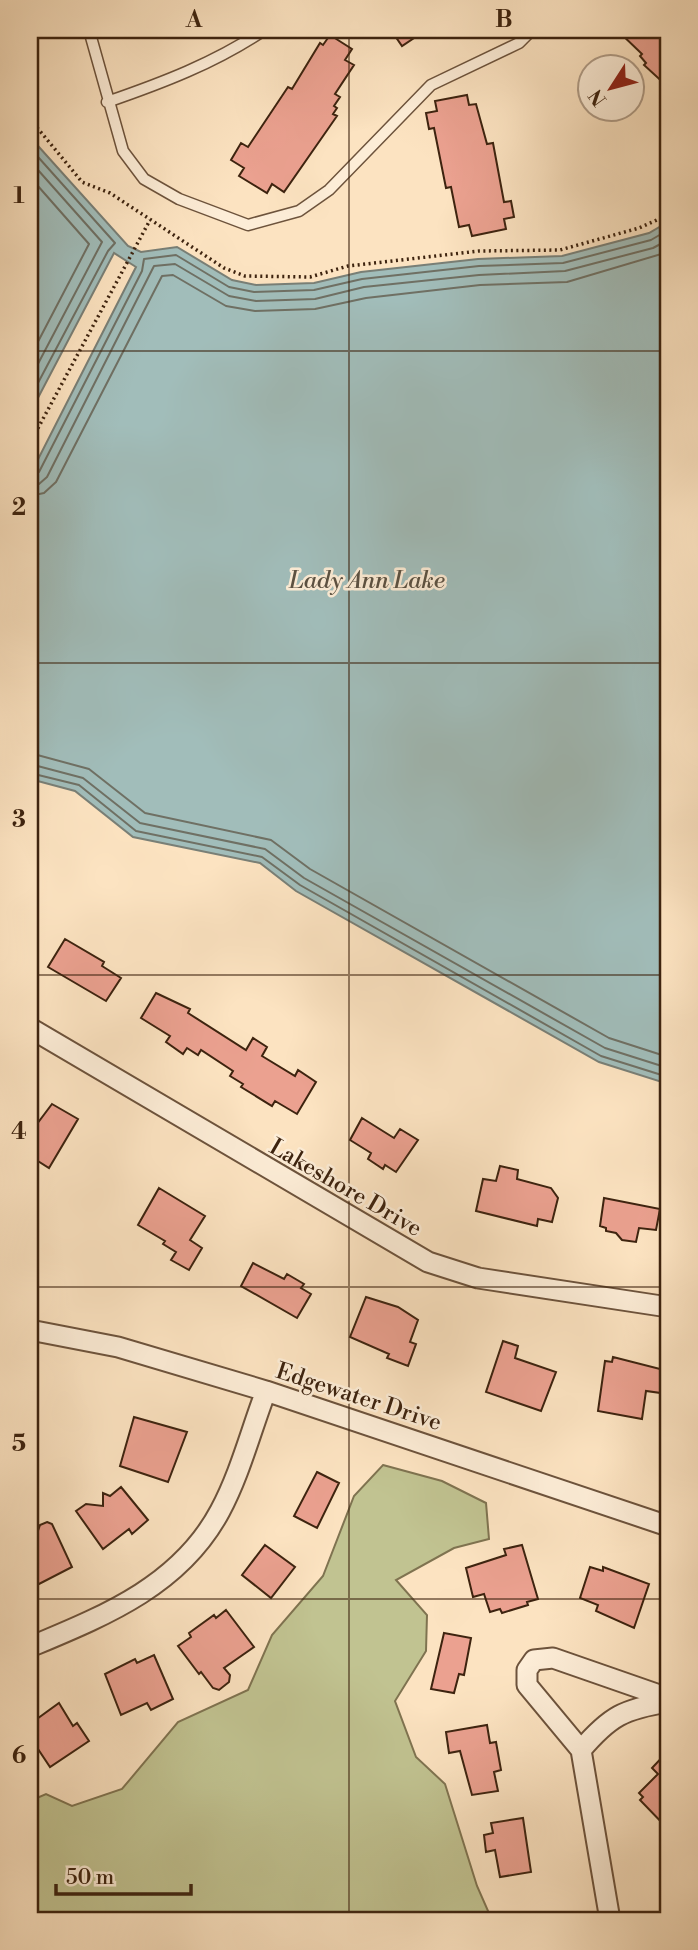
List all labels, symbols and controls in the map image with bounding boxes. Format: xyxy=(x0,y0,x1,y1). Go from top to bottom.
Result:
text: A xyxy=(185,6,203,34)
text: B xyxy=(495,6,513,34)
north arrow xyxy=(576,52,646,122)
text: N xyxy=(584,84,612,111)
text: 1 xyxy=(13,182,25,210)
text: 2 xyxy=(12,494,26,522)
water label: Lady Ann Lake xyxy=(288,566,445,596)
text: 3 xyxy=(12,806,26,834)
text: 4 xyxy=(11,1118,27,1146)
street label: Lakeshore Drive xyxy=(264,1133,427,1243)
street label: Edgewater Drive xyxy=(272,1357,445,1437)
text: 5 xyxy=(12,1430,26,1458)
text: 6 xyxy=(12,1742,26,1770)
scale bar xyxy=(56,1852,191,1896)
text: 50 m xyxy=(66,1865,114,1891)

